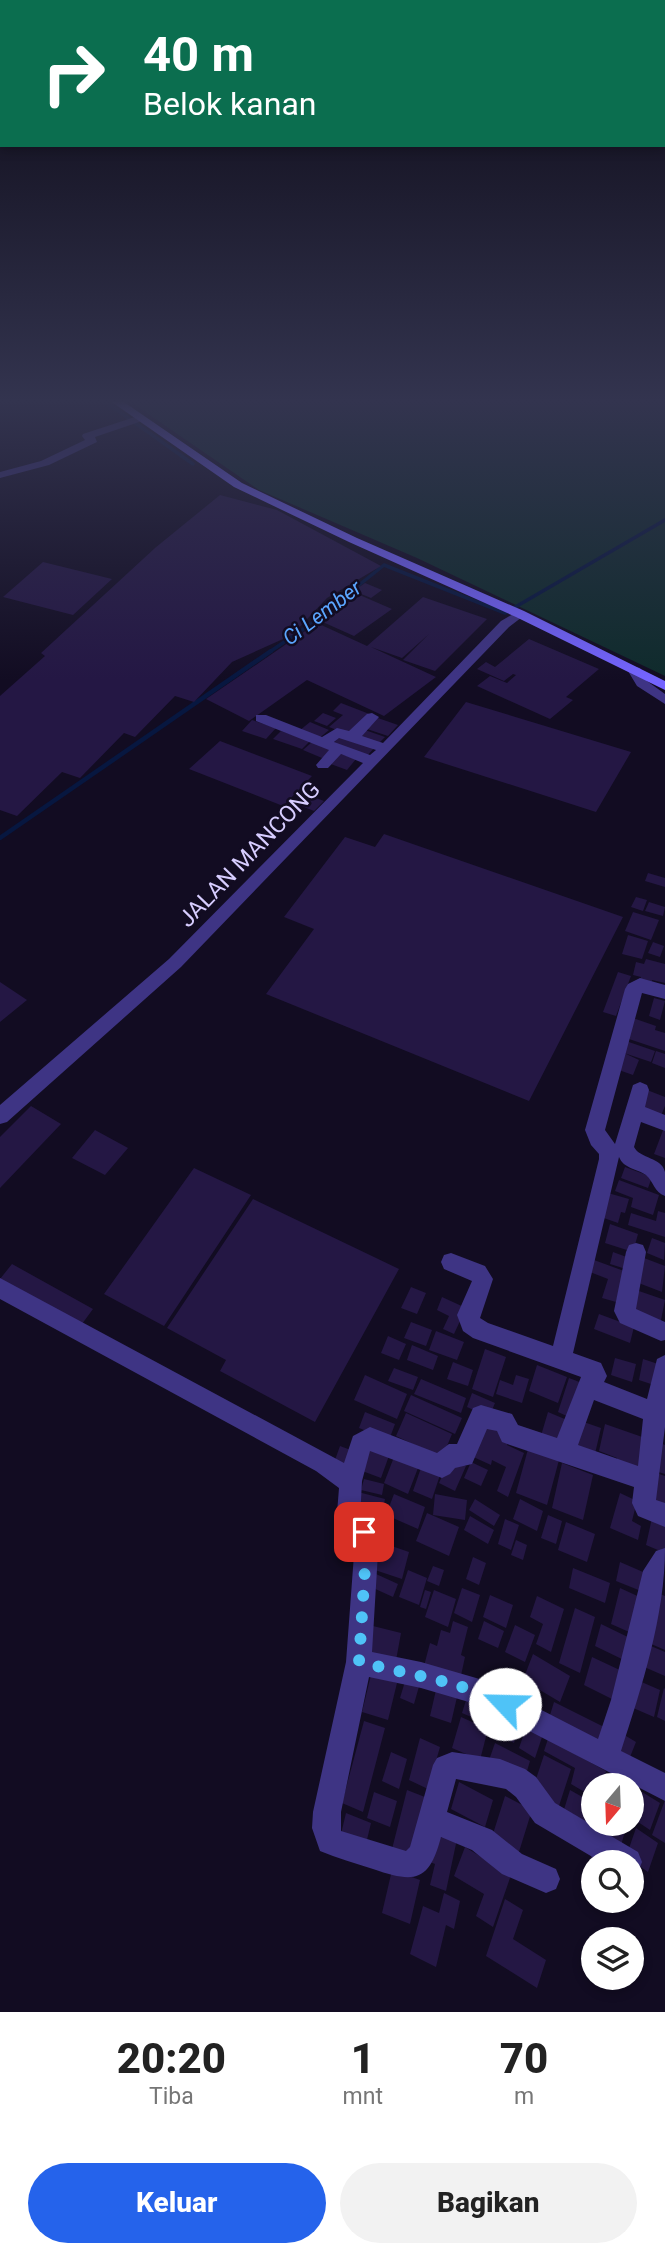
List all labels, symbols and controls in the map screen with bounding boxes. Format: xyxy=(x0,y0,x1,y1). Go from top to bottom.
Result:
text: 40 m xyxy=(143,26,254,83)
icon: right xyxy=(28,28,119,119)
text: Belok kanan xyxy=(143,85,316,123)
water label: Ci Lember xyxy=(278,575,367,650)
street label: JALAN MANCONG xyxy=(173,776,326,933)
pin xyxy=(334,1502,394,1562)
icon: arrive xyxy=(345,1513,383,1551)
position arrow xyxy=(468,1667,542,1741)
north arrow xyxy=(581,1773,644,1836)
map controls xyxy=(581,1773,644,1990)
button: search xyxy=(581,1850,644,1913)
button: layers xyxy=(581,1927,644,1990)
text: 20:20 xyxy=(117,2034,226,2083)
text: 1 xyxy=(351,2034,375,2083)
text: 70 xyxy=(500,2034,548,2083)
text: Tiba xyxy=(149,2083,194,2110)
text: mnt xyxy=(343,2083,383,2110)
text: m xyxy=(514,2083,534,2110)
button: Keluar xyxy=(28,2163,326,2243)
button: Bagikan xyxy=(340,2163,637,2243)

